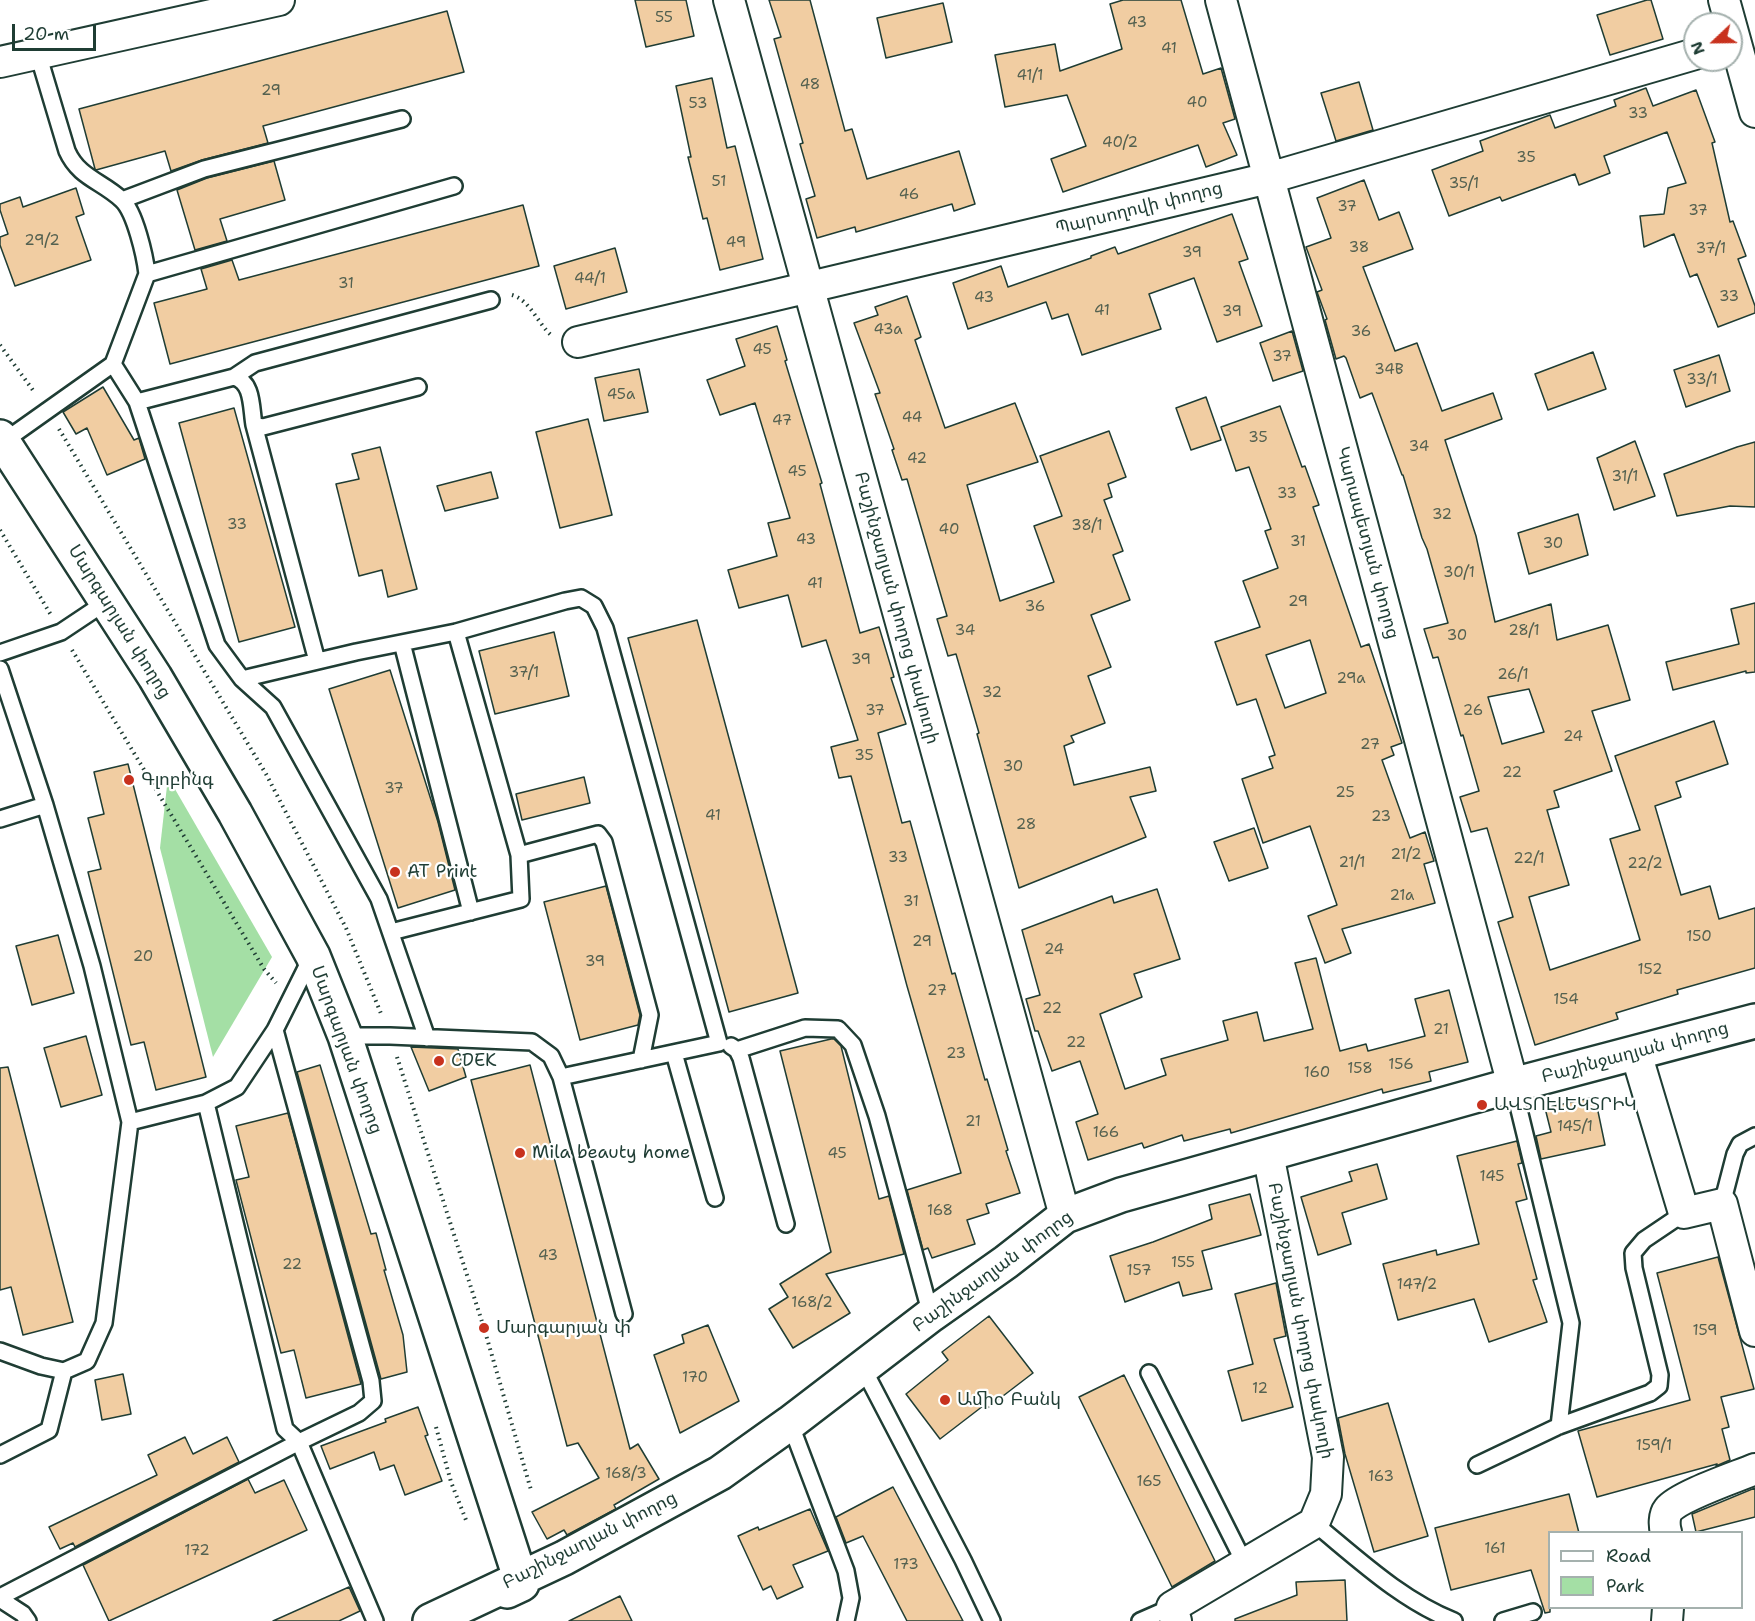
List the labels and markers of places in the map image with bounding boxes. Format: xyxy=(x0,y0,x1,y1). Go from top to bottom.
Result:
place label: Գլոբինգ xyxy=(141,769,213,791)
marker: Գլոբինգ xyxy=(122,773,136,787)
place label: AT Print xyxy=(407,861,477,883)
marker: AT Print xyxy=(388,865,402,879)
place label: CDEK xyxy=(451,1050,497,1072)
marker: CDEK xyxy=(432,1054,446,1068)
place label: ԱՎՏՈԷԼԵԿՏՐԻԿ xyxy=(1494,1094,1637,1116)
marker: ԱՎՏՈԷԼԵԿՏՐԻԿ xyxy=(1475,1098,1489,1112)
place label: Mila beauty home xyxy=(532,1142,690,1164)
marker: Mila beauty home xyxy=(513,1146,527,1160)
place label: Մարգարյան փ xyxy=(496,1317,631,1339)
marker: Մարգարյան փ xyxy=(477,1321,491,1335)
place label: Ամիօ Բանկ xyxy=(957,1389,1061,1411)
marker: Ամիօ Բանկ xyxy=(938,1393,952,1407)

